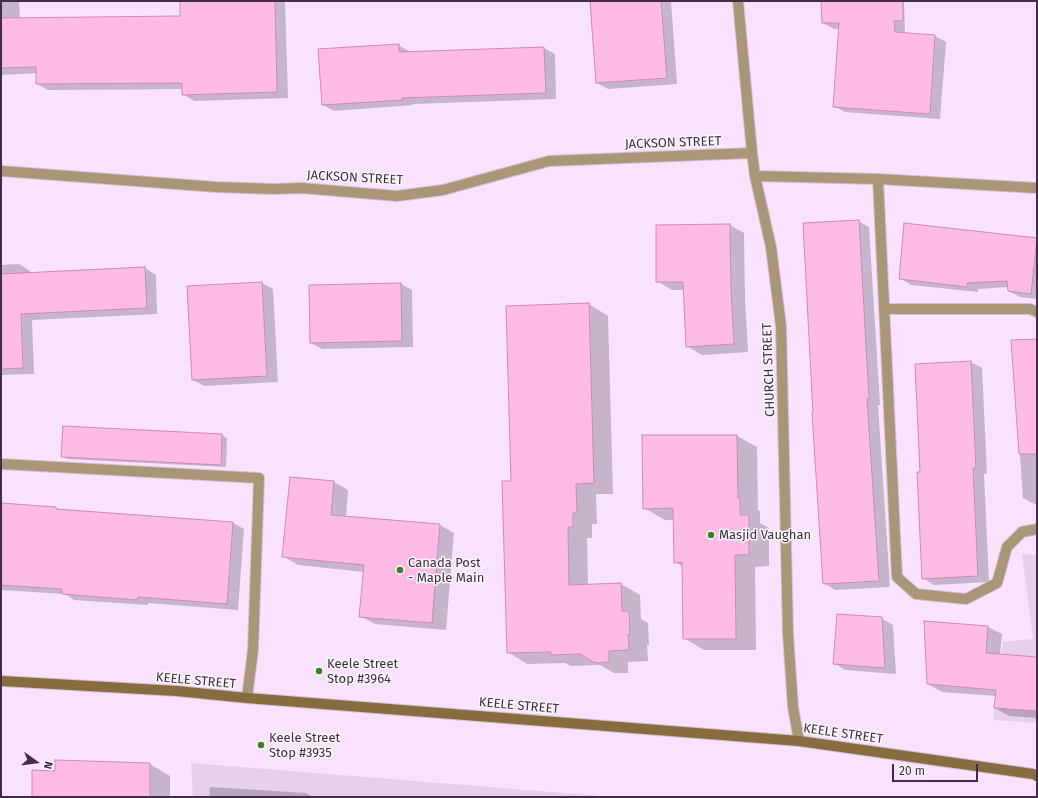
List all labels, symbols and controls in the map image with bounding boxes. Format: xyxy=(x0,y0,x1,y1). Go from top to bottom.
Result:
street label: JACKSON STREET xyxy=(625,134,721,152)
street label: JACKSON STREET xyxy=(306,168,404,188)
street label: CHURCH STREET xyxy=(760,323,778,417)
place label: Masjid Vaughan xyxy=(719,527,811,543)
marker: Masjid Vaughan xyxy=(706,530,716,540)
place label: Canada Post - Maple Main xyxy=(408,555,484,586)
marker: Canada Post - Maple Main xyxy=(395,565,405,575)
place label: Keele Street Stop #3964 xyxy=(327,656,398,687)
marker: Keele Street Stop #3964 xyxy=(314,666,324,676)
street label: KEELE STREET xyxy=(155,670,237,692)
street label: KEELE STREET xyxy=(478,695,560,717)
street label: KEELE STREET xyxy=(802,721,884,747)
place label: Keele Street Stop #3935 xyxy=(269,730,340,761)
marker: Keele Street Stop #3935 xyxy=(256,740,266,750)
north arrow xyxy=(16,742,56,782)
scale bar xyxy=(894,756,980,782)
text: N xyxy=(41,760,55,770)
text: 20 m xyxy=(899,764,925,778)

